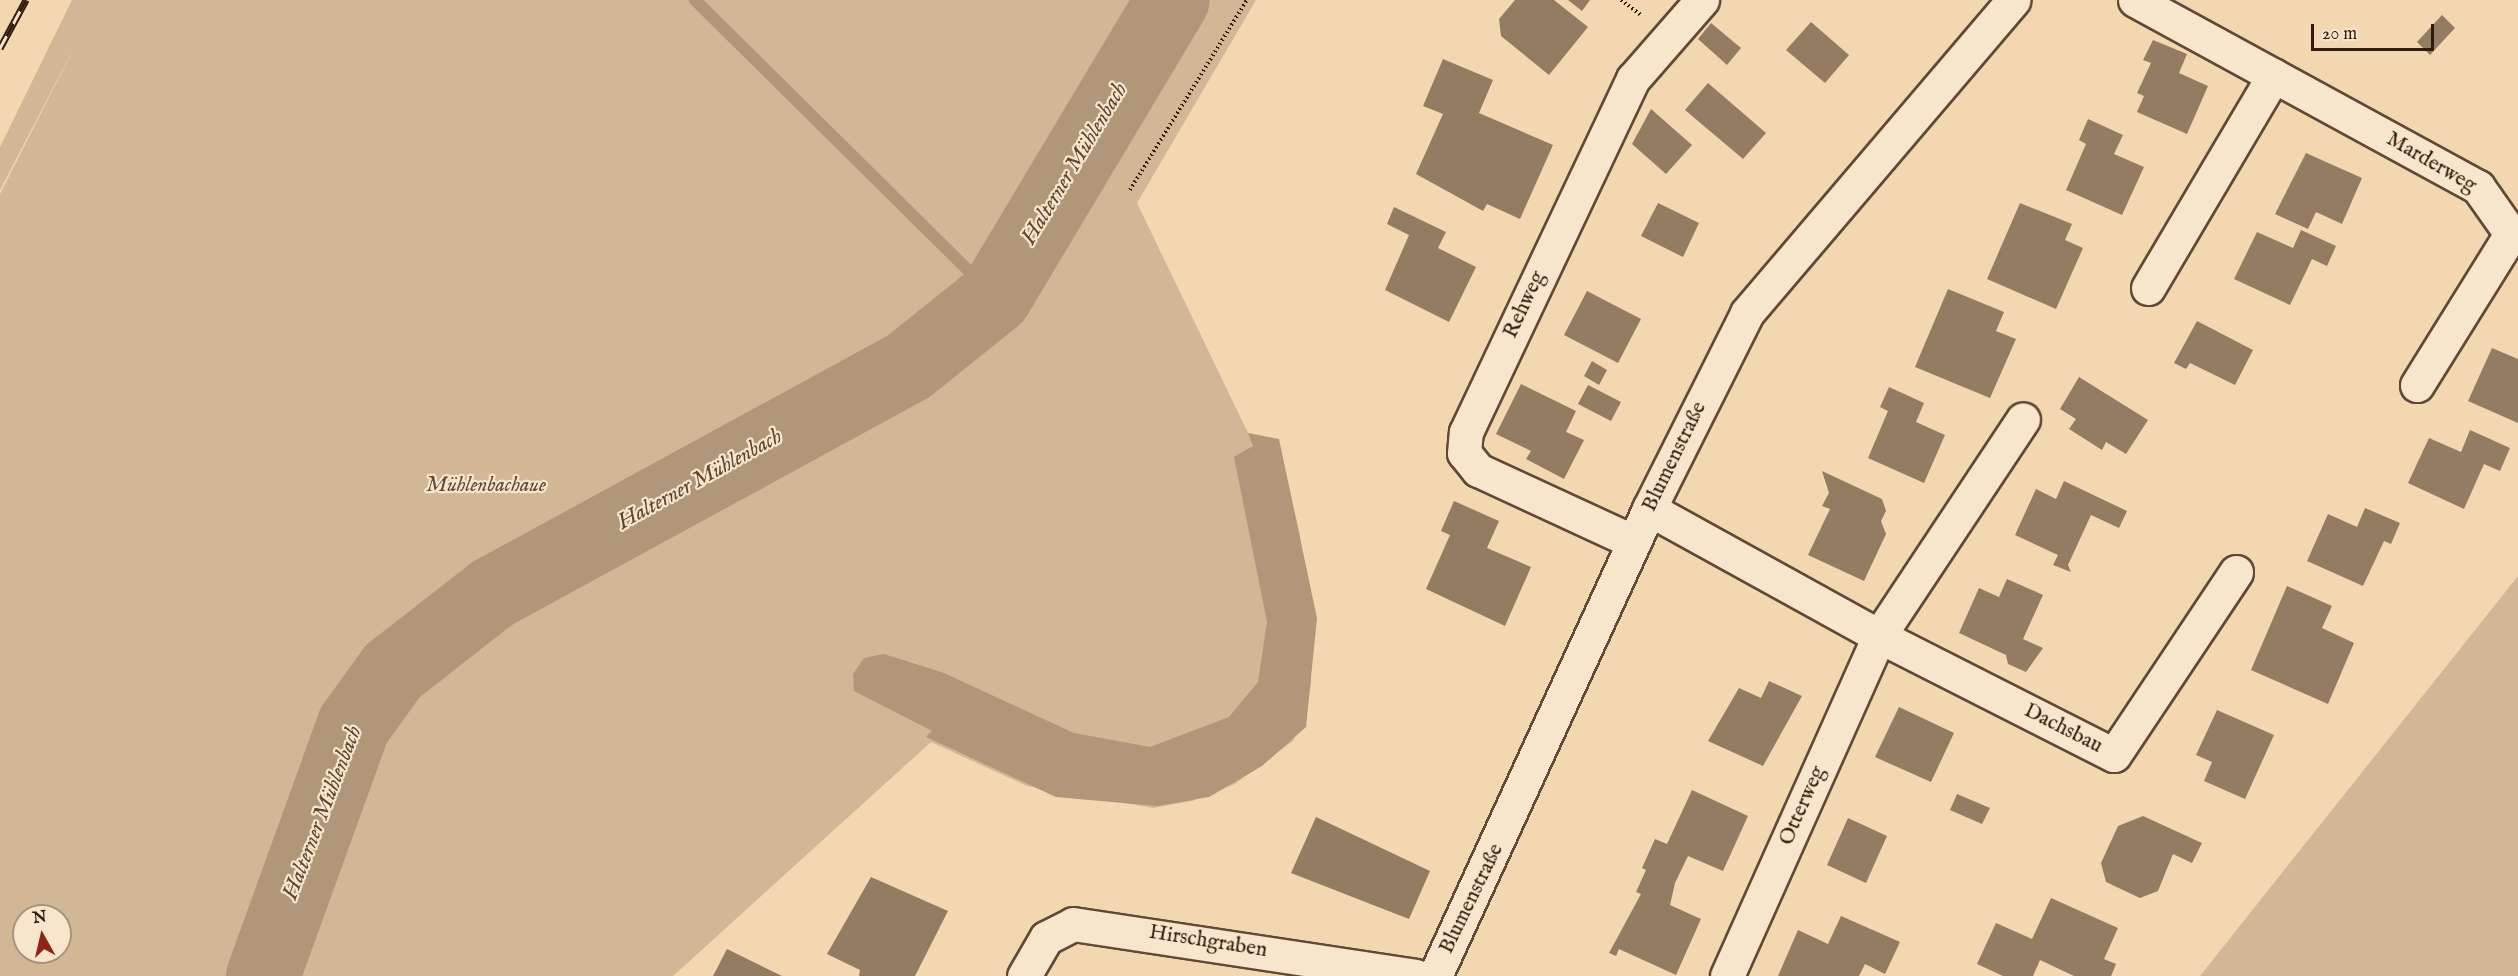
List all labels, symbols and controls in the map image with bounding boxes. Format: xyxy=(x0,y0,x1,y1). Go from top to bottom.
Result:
scale bar xyxy=(2314,12,2437,50)
text: 20 m xyxy=(2322,23,2357,46)
water label: Halterner Mühlenbach xyxy=(1016,78,1134,250)
street label: Marderweg xyxy=(2381,127,2481,199)
street label: Rehweg xyxy=(1499,267,1551,343)
street label: Blumenstraße xyxy=(1638,398,1712,516)
water label: Halterner Mühlenbach xyxy=(613,424,787,536)
park label: Mühlenbachaue xyxy=(426,473,546,499)
street label: Dachsbau xyxy=(2020,699,2106,759)
water label: Halterner Mühlenbach xyxy=(278,722,368,904)
street label: Otterweg xyxy=(1774,763,1832,849)
street label: Blumenstraße xyxy=(1435,840,1509,958)
north arrow xyxy=(12,904,72,964)
text: N xyxy=(32,907,48,929)
street label: Hirschgraben xyxy=(1147,920,1269,964)

